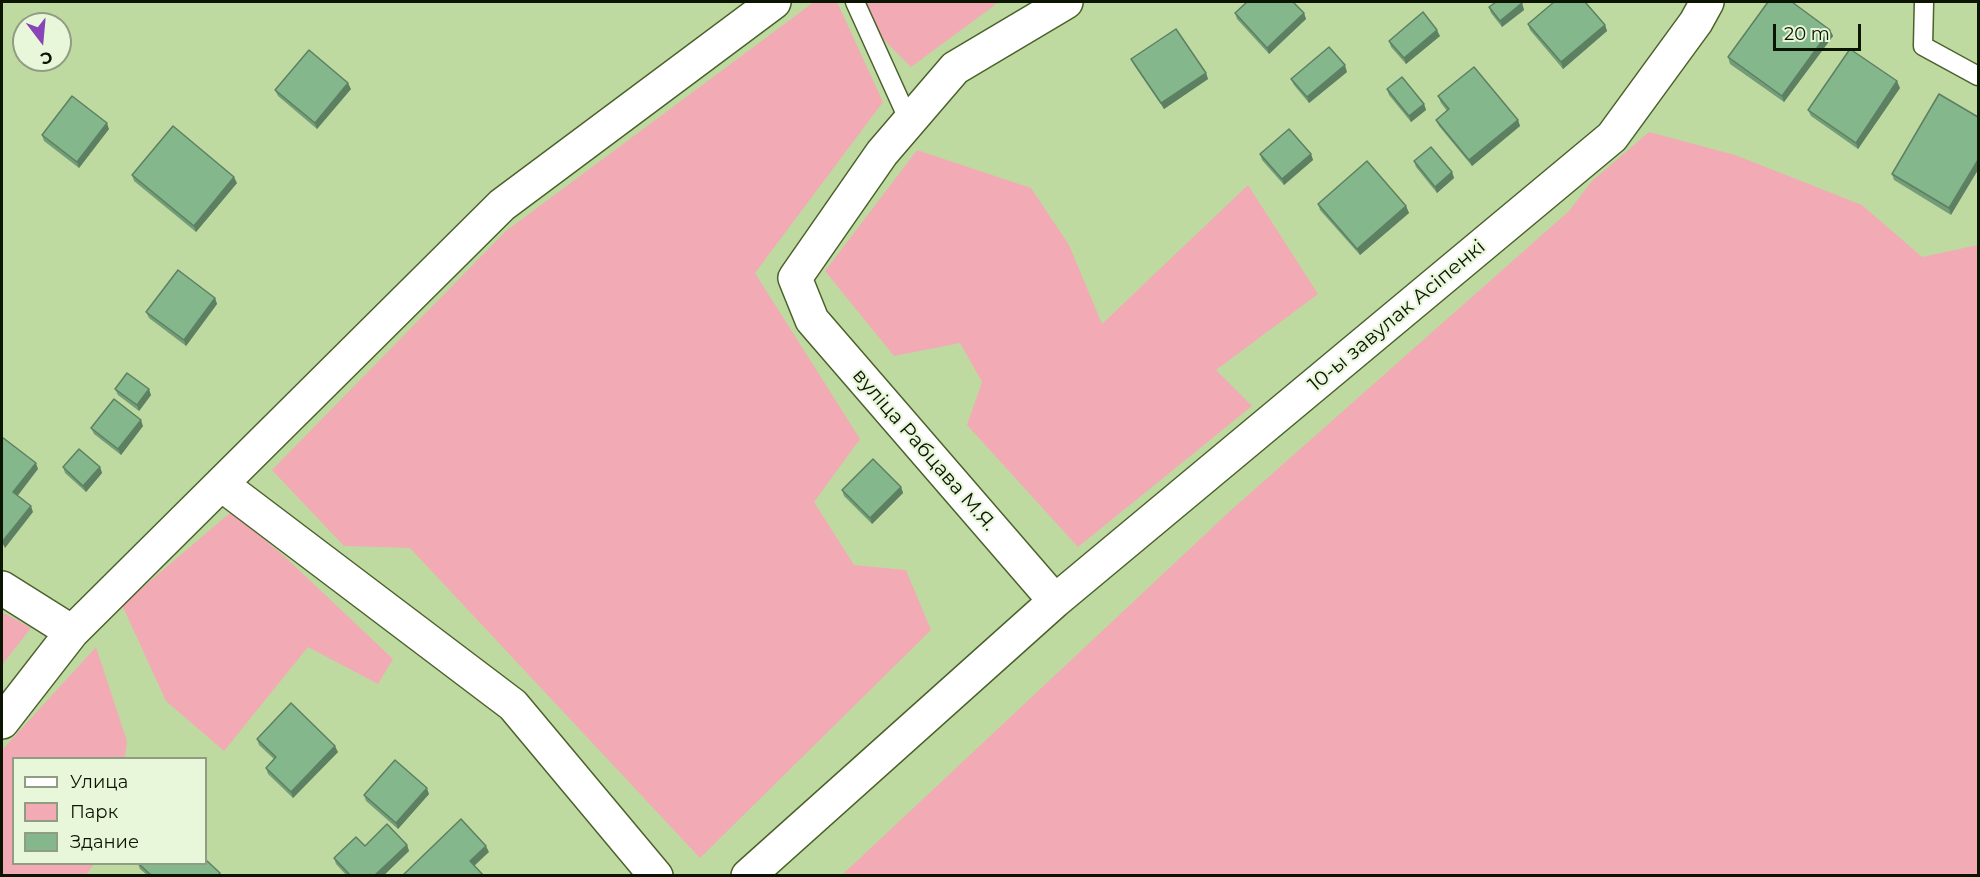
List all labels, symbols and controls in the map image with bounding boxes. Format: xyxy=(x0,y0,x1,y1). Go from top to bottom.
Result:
north arrow xyxy=(12,12,72,72)
scale bar xyxy=(1776,12,1864,50)
text: 20 m xyxy=(1784,23,1830,45)
text: С xyxy=(38,47,55,69)
street label: 10-ы завулак Асіпенкі xyxy=(1304,235,1490,397)
street label: вуліца Рабцава М.Я. xyxy=(847,364,1001,536)
legend xyxy=(12,757,207,865)
text: Улица xyxy=(70,771,128,793)
text: Парк xyxy=(70,801,118,823)
text: Здание xyxy=(70,831,139,853)

